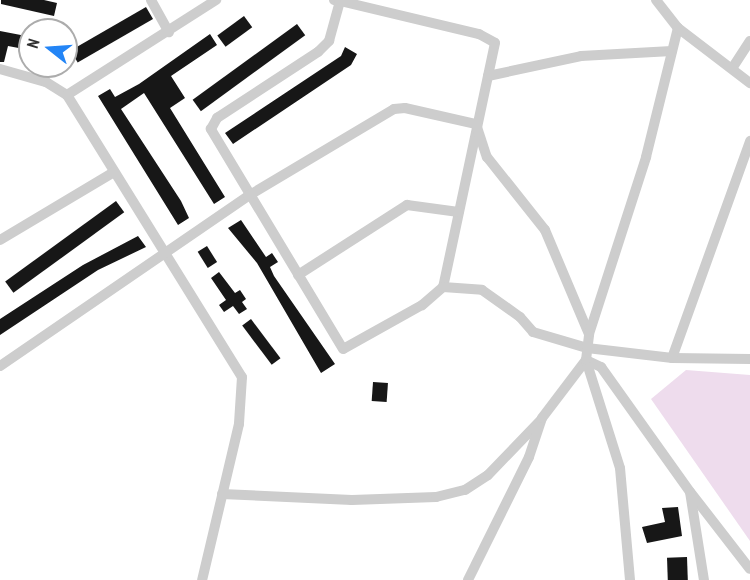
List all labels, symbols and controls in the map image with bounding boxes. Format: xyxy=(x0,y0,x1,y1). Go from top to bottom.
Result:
north arrow xyxy=(18,18,78,78)
text: N xyxy=(22,36,44,50)

